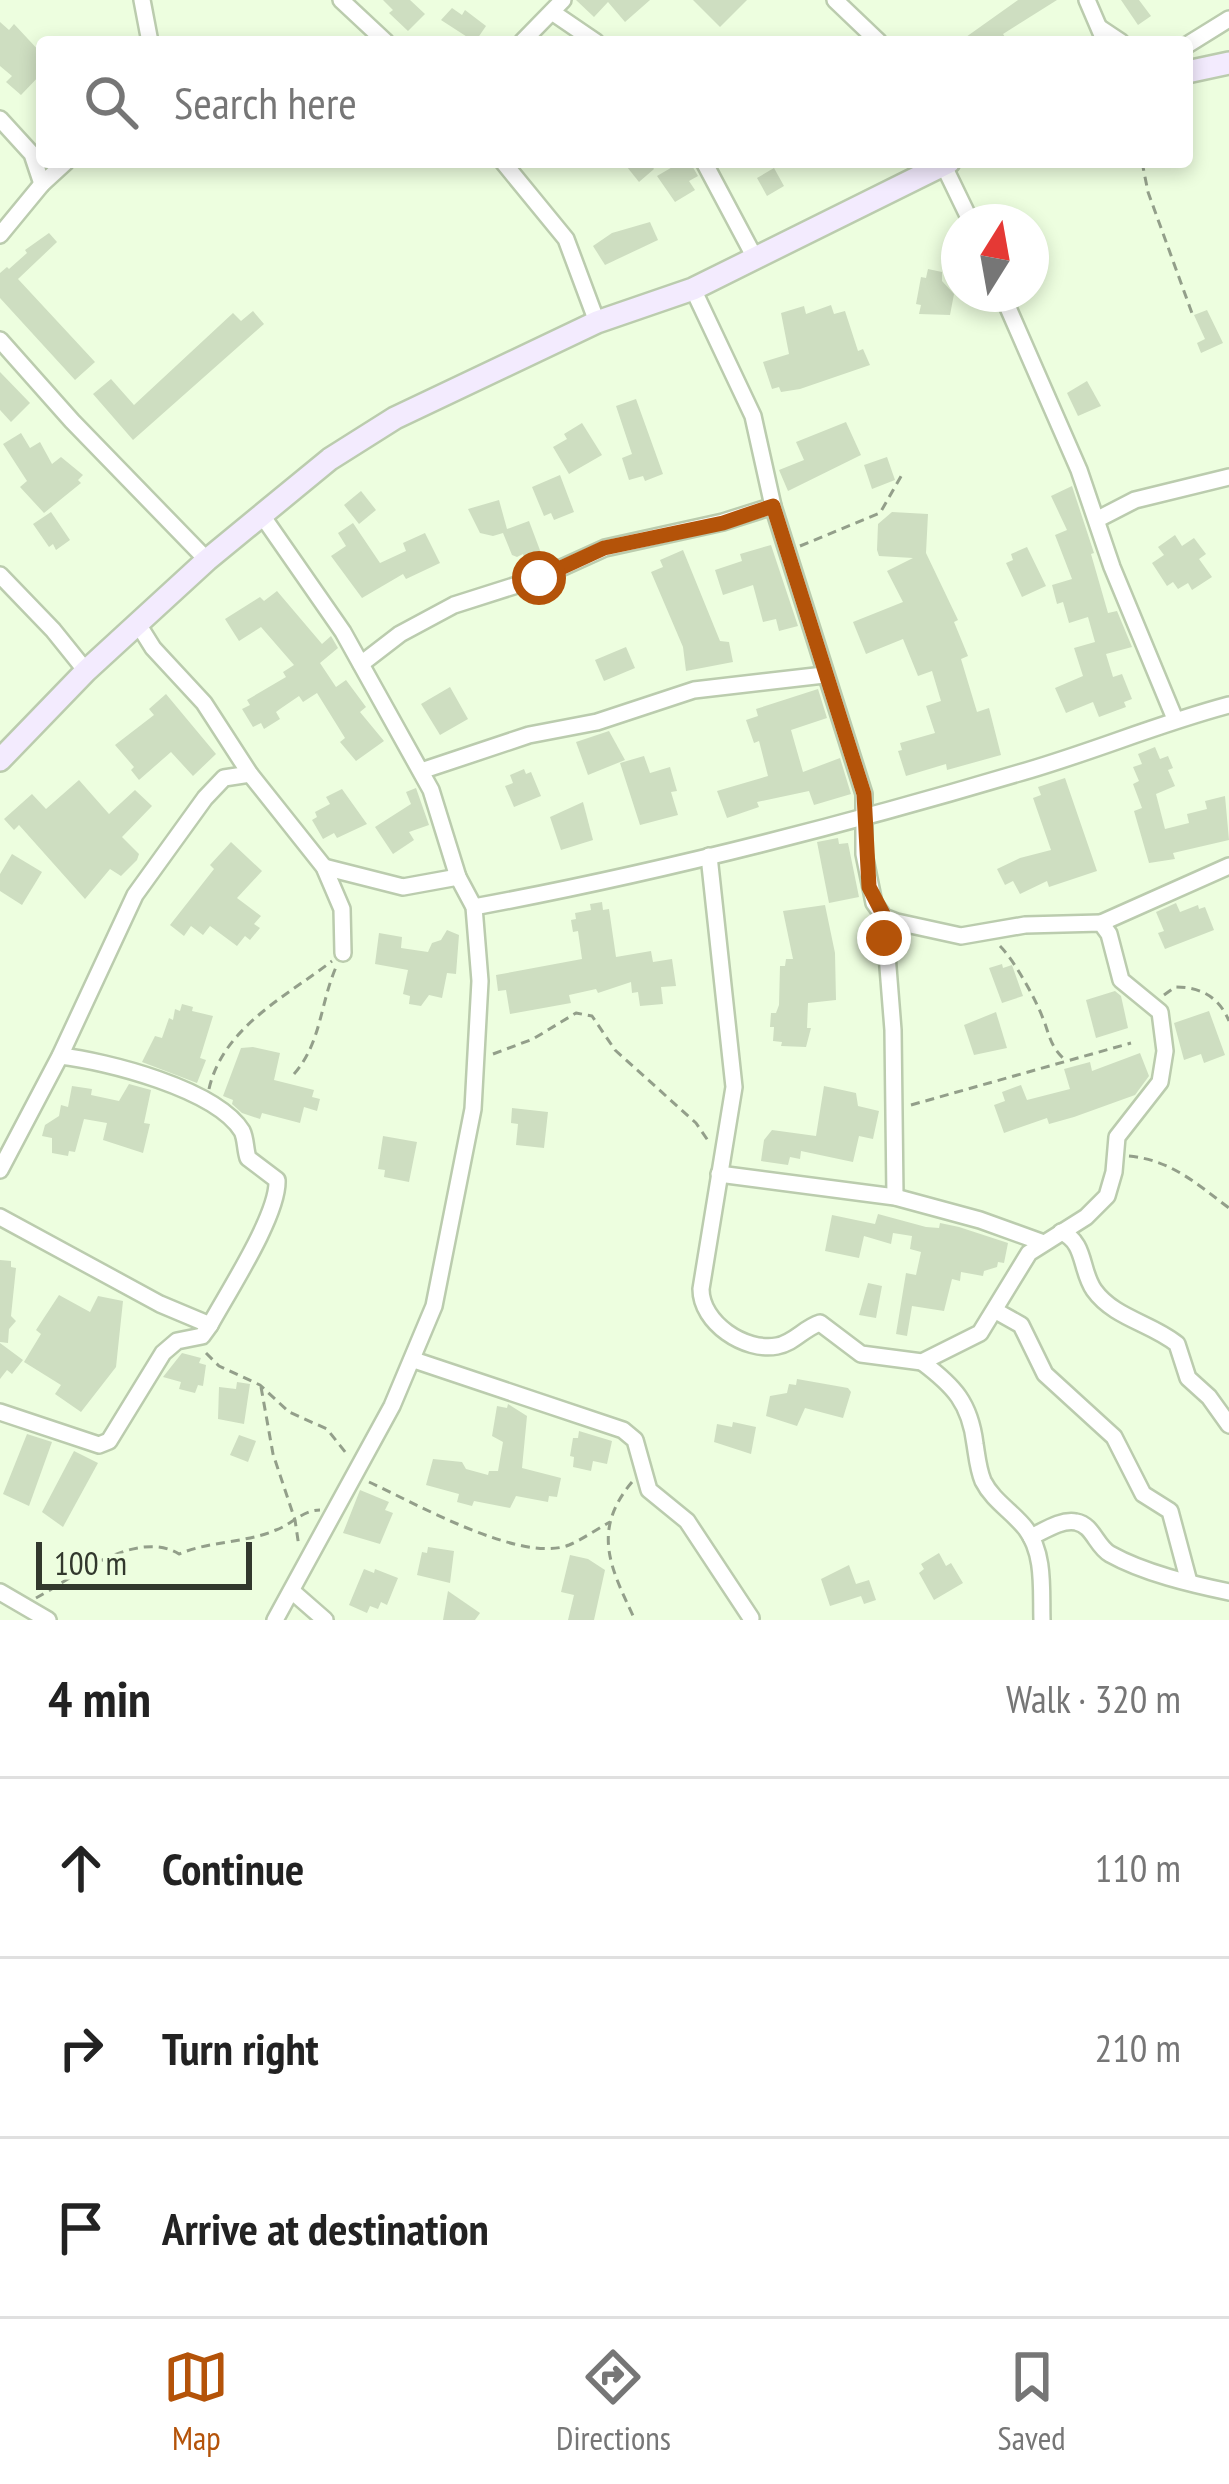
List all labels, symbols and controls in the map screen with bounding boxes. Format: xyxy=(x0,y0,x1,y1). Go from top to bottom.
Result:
search box xyxy=(36,36,1193,168)
icon: search xyxy=(78,69,144,135)
text: Search here xyxy=(174,73,357,131)
north arrow xyxy=(941,204,1049,312)
route start xyxy=(512,551,566,605)
route end xyxy=(857,911,911,965)
scale bar xyxy=(36,1536,252,1589)
text: 100 m xyxy=(54,1541,127,1584)
text: 4 min xyxy=(48,1665,151,1731)
text: Walk · 320 m xyxy=(1006,1673,1181,1724)
icon: ahead xyxy=(48,1835,114,1901)
text: Continue xyxy=(162,1839,304,1897)
text: 110 m xyxy=(1095,1842,1181,1893)
icon: right xyxy=(48,2015,114,2081)
text: Turn right xyxy=(162,2019,319,2077)
text: 210 m xyxy=(1095,2022,1181,2073)
icon: arrive xyxy=(48,2195,114,2261)
text: Arrive at destination xyxy=(162,2199,489,2257)
tab: Map xyxy=(163,2344,229,2459)
tab: Directions xyxy=(556,2344,671,2459)
tab: Saved xyxy=(998,2344,1066,2459)

